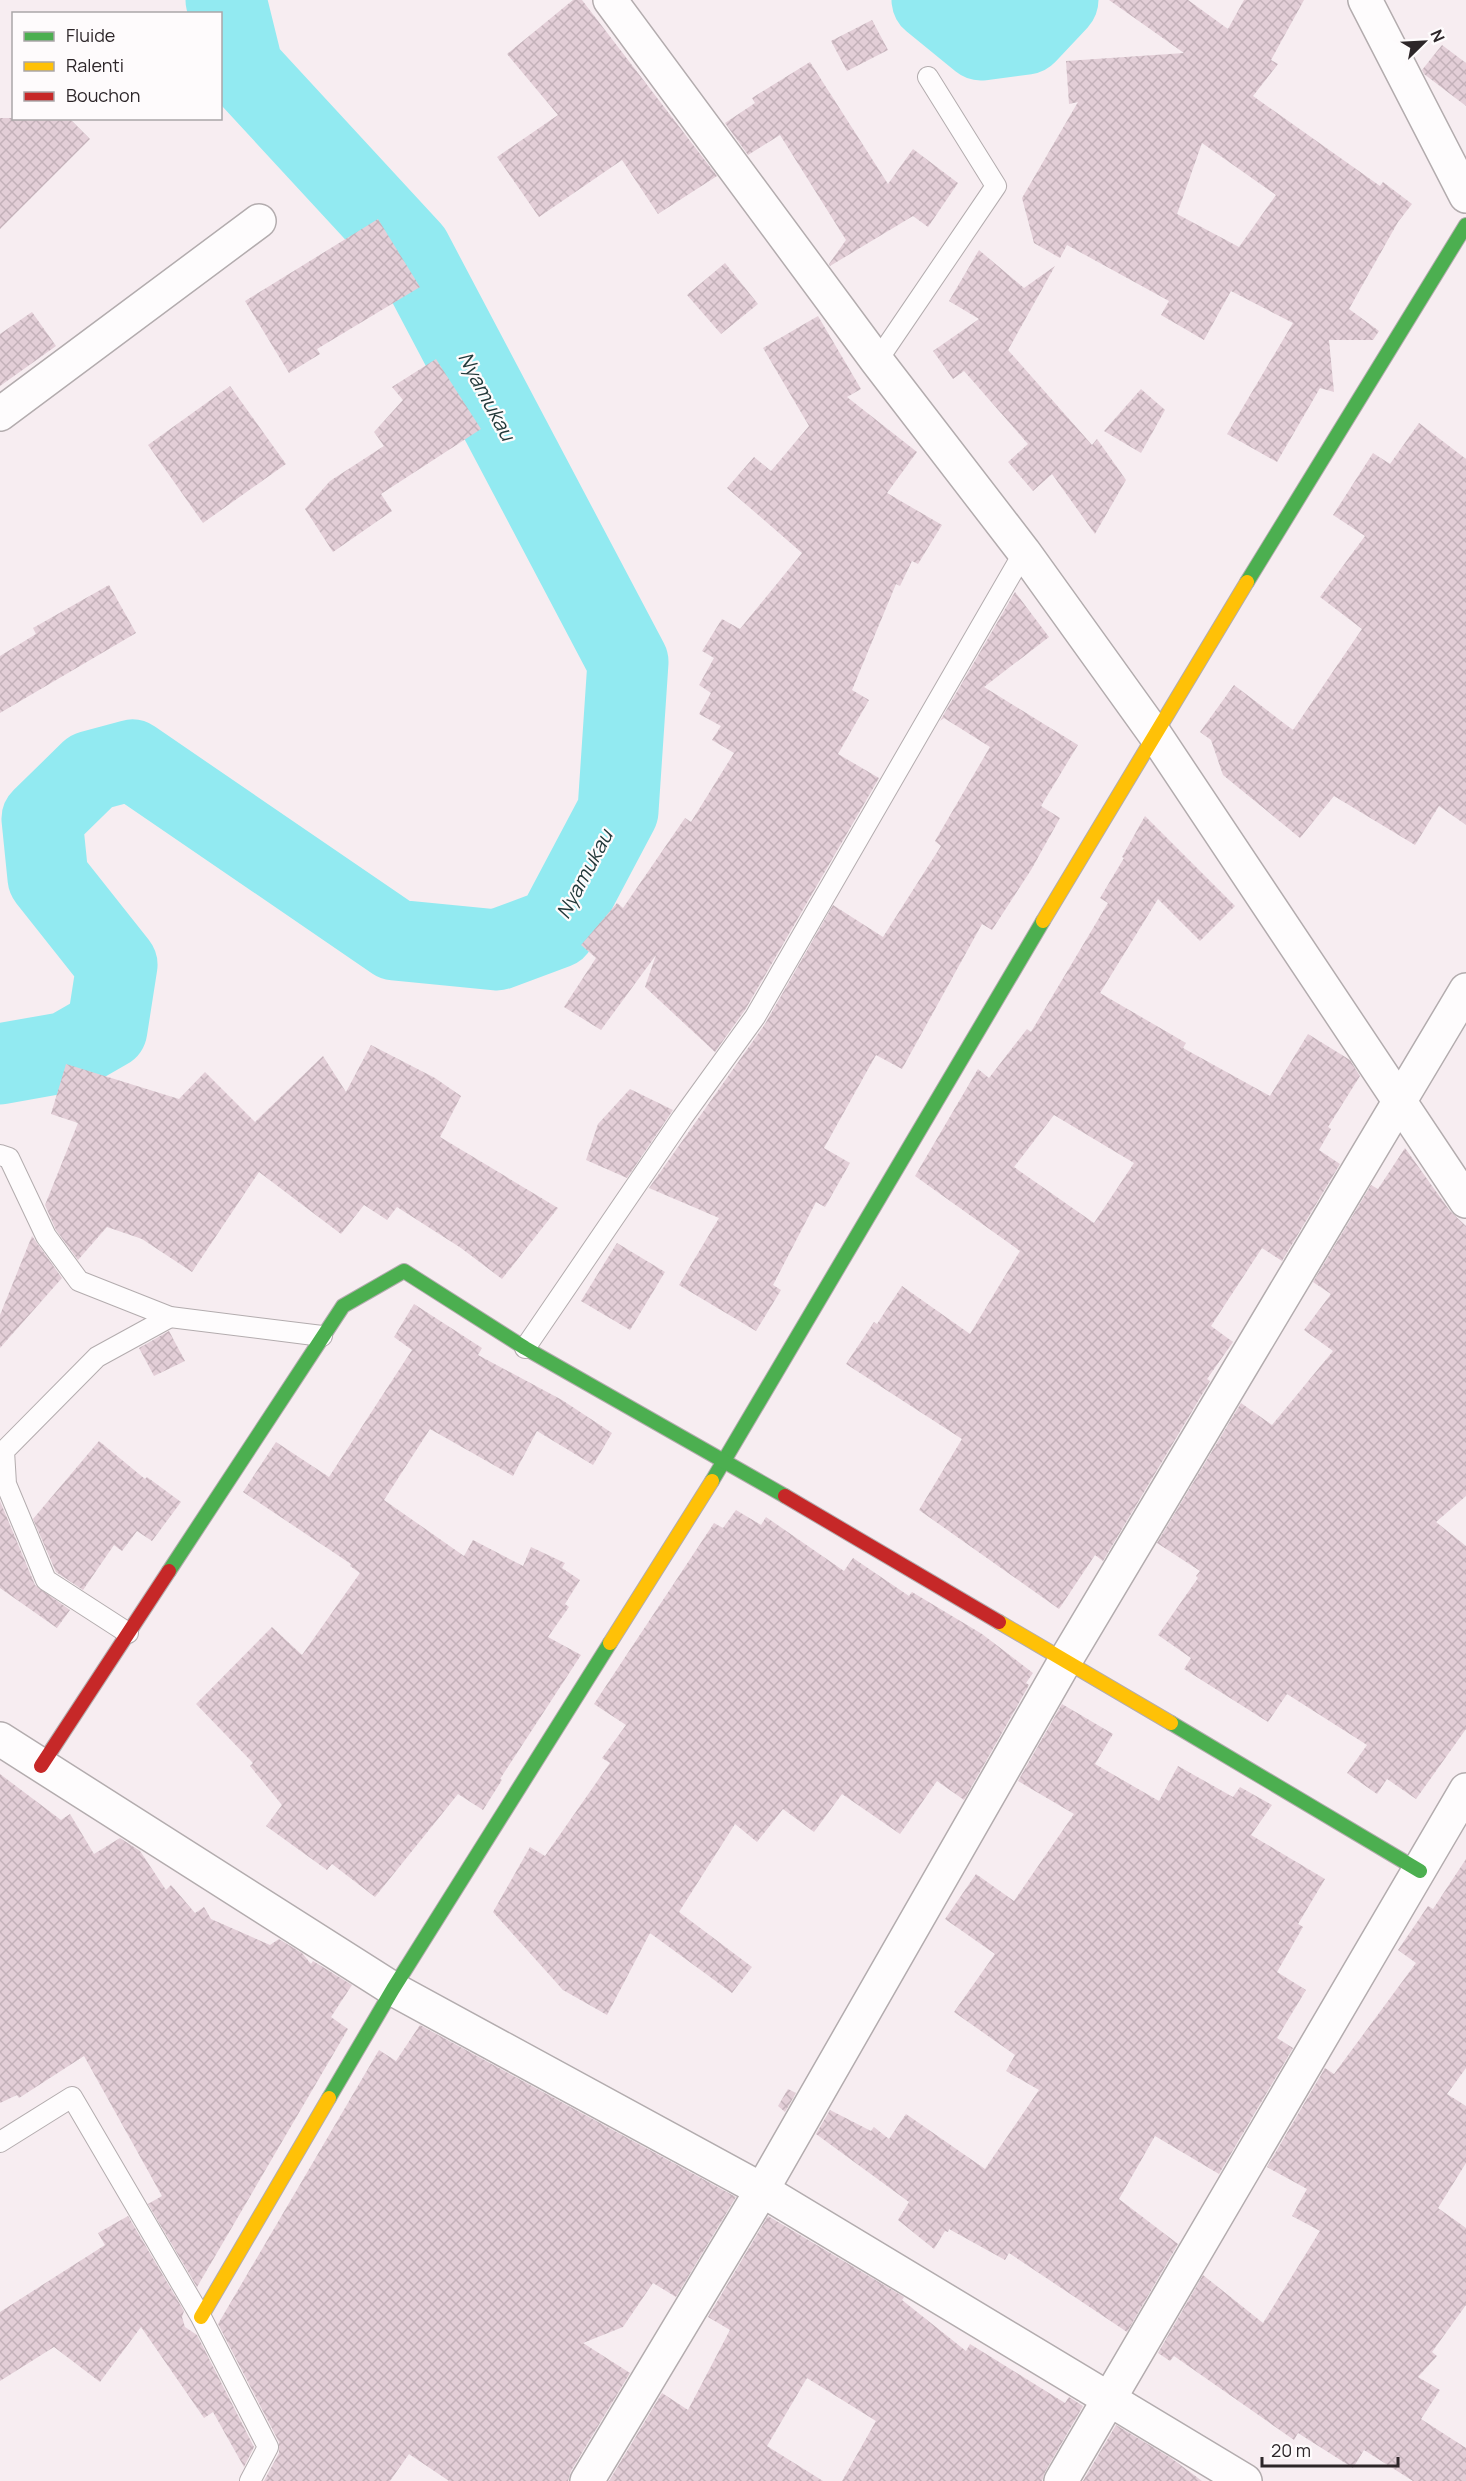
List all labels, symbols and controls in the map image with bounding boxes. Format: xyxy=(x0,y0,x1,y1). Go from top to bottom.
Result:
legend xyxy=(12,12,222,120)
north arrow xyxy=(1394,12,1454,72)
text: Fluide xyxy=(66,23,115,47)
text: N xyxy=(1425,26,1450,46)
text: Ralenti xyxy=(66,53,124,77)
text: Bouchon xyxy=(66,83,140,107)
water label: Nyamukau xyxy=(452,347,523,447)
water label: Nyamukau xyxy=(549,823,620,923)
scale bar xyxy=(1262,2430,1398,2468)
text: 20 m xyxy=(1271,2438,1311,2462)

